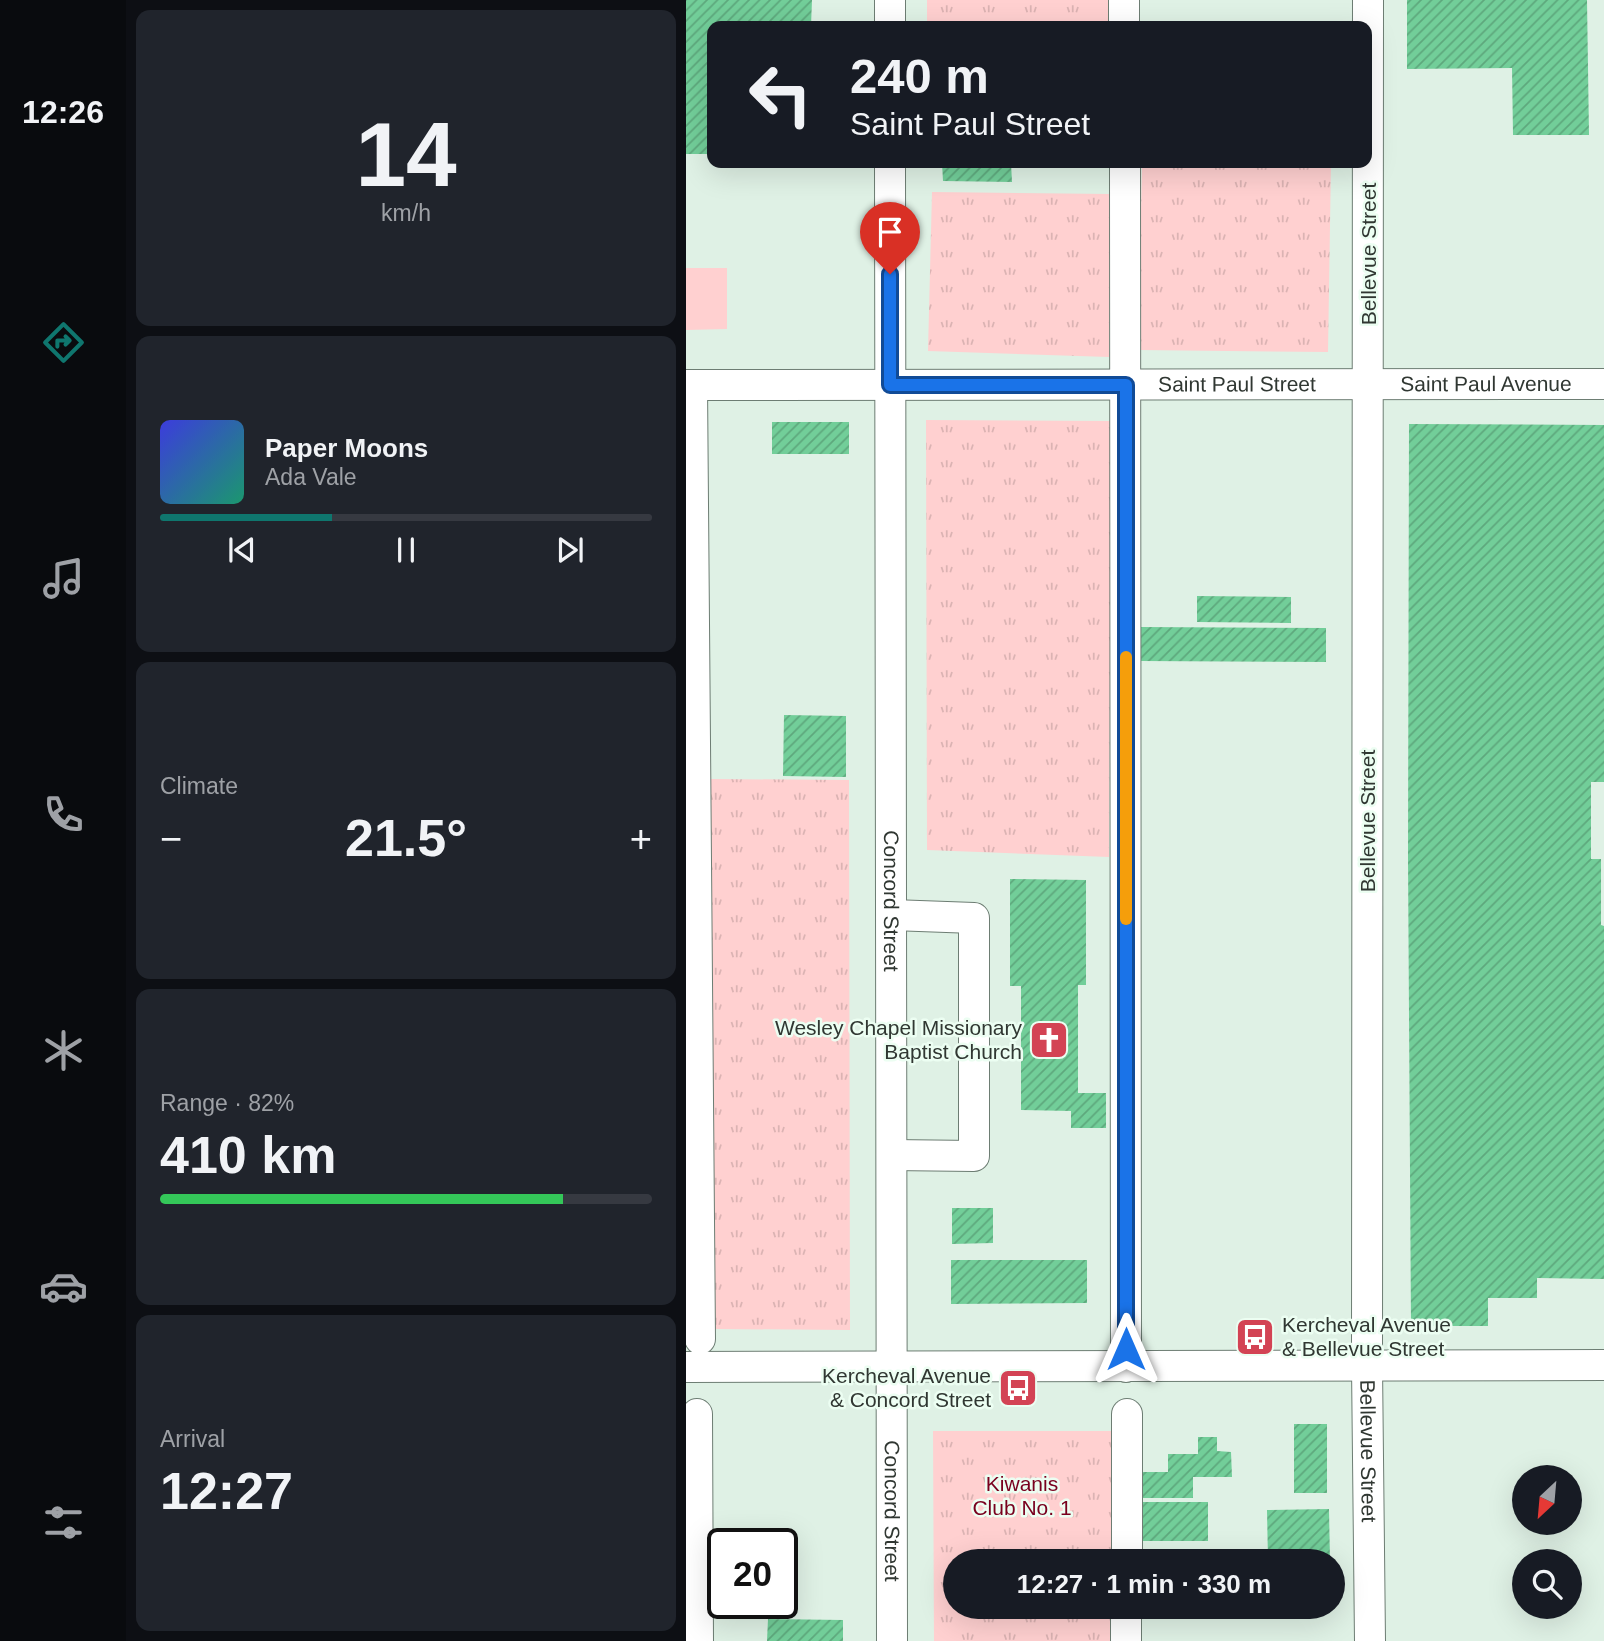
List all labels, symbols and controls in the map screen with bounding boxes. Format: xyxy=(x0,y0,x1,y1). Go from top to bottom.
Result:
icon: left xyxy=(735,49,826,140)
text: 240 m xyxy=(850,49,989,103)
text: 12:26 xyxy=(22,94,104,130)
text: 14 xyxy=(355,104,457,205)
text: Saint Paul Street xyxy=(850,106,1090,142)
street label: Bellevue Street xyxy=(1357,183,1380,325)
text: km/h xyxy=(381,200,431,226)
pin xyxy=(860,202,920,274)
icon: arrive xyxy=(871,213,909,251)
icon: directions xyxy=(39,318,88,367)
street label: Saint Paul Street xyxy=(1158,372,1316,395)
street label: Saint Paul Avenue xyxy=(1400,372,1572,395)
text: Paper Moons xyxy=(265,433,428,463)
text: Ada Vale xyxy=(265,464,357,490)
icon: previous xyxy=(223,531,261,569)
icon: pause xyxy=(387,531,425,569)
icon: next xyxy=(551,531,589,569)
icon: music xyxy=(39,554,88,603)
street label: Bellevue Street xyxy=(1356,750,1379,892)
text: Climate xyxy=(160,773,238,799)
icon: phone xyxy=(39,790,88,839)
text: 21.5° xyxy=(345,809,467,867)
text: − xyxy=(160,818,182,860)
text: + xyxy=(630,818,652,860)
street label: Concord Street xyxy=(880,830,903,972)
place label: Wesley Chapel Missionary Baptist Church xyxy=(775,1016,1022,1063)
church icon: Wesley Chapel Missionary Baptist Church xyxy=(1028,1019,1070,1061)
icon: climate xyxy=(39,1026,88,1075)
text: Range · 82% xyxy=(160,1090,294,1116)
text: 410 km xyxy=(160,1126,336,1184)
icon: car xyxy=(39,1262,88,1311)
position arrow xyxy=(1089,1312,1163,1386)
place label: Kercheval Avenue & Bellevue Street xyxy=(1282,1313,1451,1360)
bus stop icon: Kercheval Avenue & Bellevue Street xyxy=(1234,1316,1276,1358)
place label: Kercheval Avenue & Concord Street xyxy=(822,1364,991,1411)
bus stop icon: Kercheval Avenue & Concord Street xyxy=(997,1367,1039,1409)
street label: Bellevue Street xyxy=(1356,1380,1381,1523)
text: Arrival xyxy=(160,1426,225,1452)
street label: Concord Street xyxy=(881,1440,904,1582)
text: 12:27 xyxy=(160,1462,293,1520)
north arrow xyxy=(1512,1465,1582,1535)
map controls xyxy=(1512,1465,1582,1619)
park label: Kiwanis Club No. 1 xyxy=(972,1472,1072,1519)
icon: filters xyxy=(39,1498,88,1547)
speed limit sign: 20 xyxy=(707,1528,798,1619)
button: search xyxy=(1512,1549,1582,1619)
text: 12:27 · 1 min · 330 m xyxy=(1017,1569,1271,1599)

